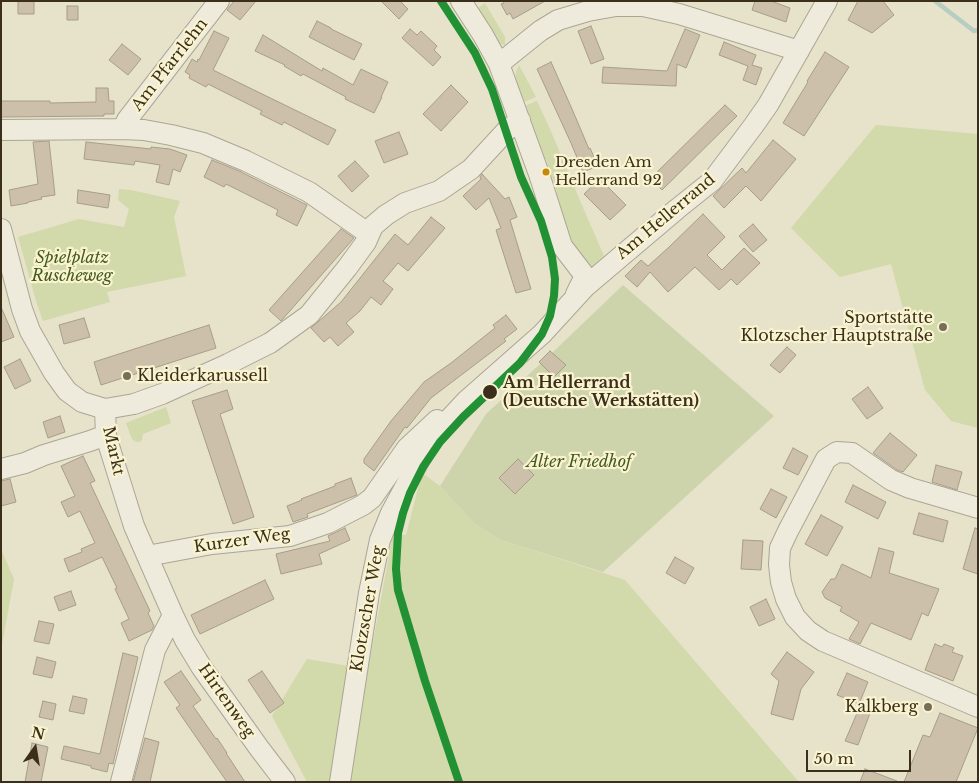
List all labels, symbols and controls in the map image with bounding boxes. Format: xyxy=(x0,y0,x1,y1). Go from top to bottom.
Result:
street label: Am Pfarrlehn xyxy=(128,15,212,115)
place label: Dresden Am Hellerrand 92 xyxy=(555,154,662,189)
marker: Dresden Am Hellerrand 92 xyxy=(541,167,551,177)
street label: Am Hellerrand xyxy=(613,170,719,264)
park label: Spielplatz Ruscheweg xyxy=(32,248,112,286)
place label: Sportstätte Klotzscher Hauptstraße xyxy=(740,308,933,346)
marker: Sportstätte Klotzscher Hauptstraße xyxy=(937,321,949,333)
place label: Kleiderkarussell xyxy=(137,366,268,386)
marker: Kleiderkarussell xyxy=(121,370,133,382)
place label: Am Hellerrand (Deutsche Werkstätten) xyxy=(503,373,699,411)
marker: Am Hellerrand (Deutsche Werkstätten) xyxy=(481,383,499,401)
street label: Markt xyxy=(98,425,128,477)
park label: Alter Friedhof xyxy=(527,452,631,472)
street label: Kurzer Weg xyxy=(192,525,292,557)
street label: Klotzscher Weg xyxy=(347,544,389,674)
street label: Hirtenweg xyxy=(193,660,259,742)
place label: Kalkberg xyxy=(845,697,918,717)
marker: Kalkberg xyxy=(922,701,934,713)
north arrow xyxy=(10,723,60,773)
text: N xyxy=(30,723,47,744)
scale bar xyxy=(809,740,914,772)
text: 50 m xyxy=(814,749,854,768)

